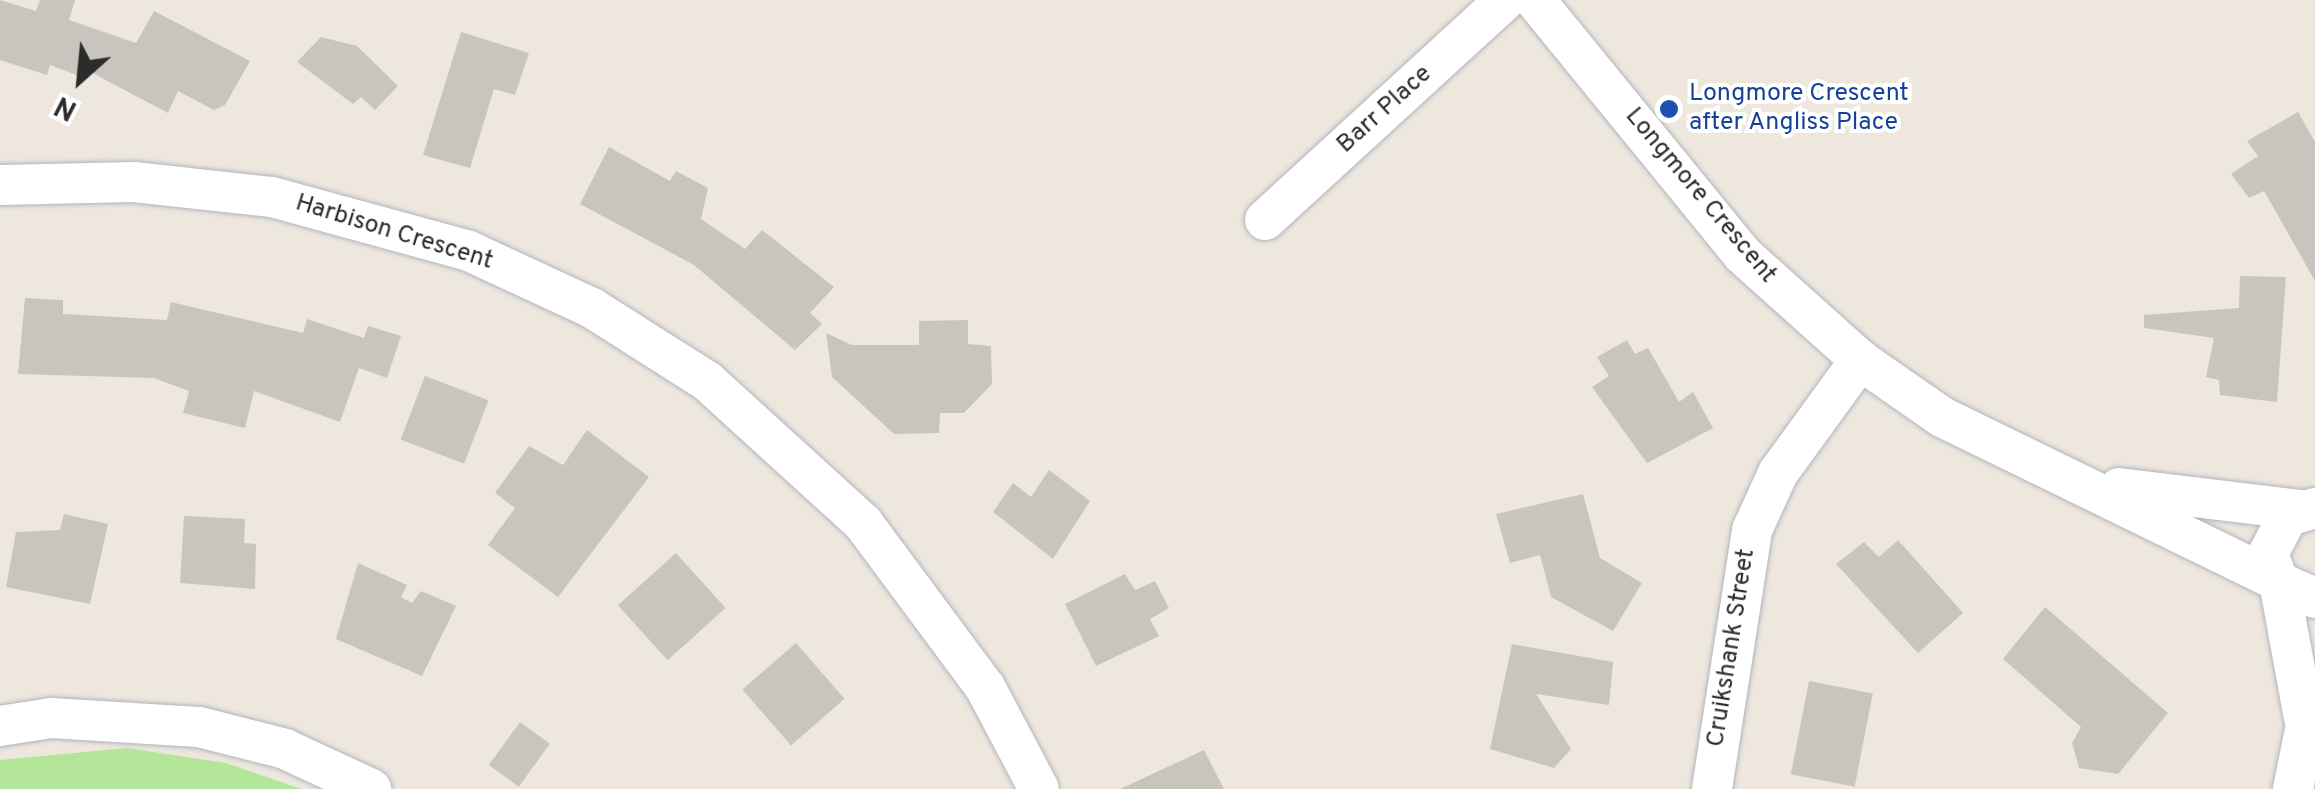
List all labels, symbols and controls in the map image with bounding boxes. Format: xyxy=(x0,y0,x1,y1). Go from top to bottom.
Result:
north arrow xyxy=(30,30,130,130)
street label: Barr Place xyxy=(1331,60,1439,160)
place label: Longmore Crescent after Angliss Place xyxy=(1689,80,1909,139)
text: N xyxy=(49,86,84,127)
marker: Longmore Crescent after Angliss Place xyxy=(1658,98,1680,120)
street label: Longmore Crescent xyxy=(1618,102,1782,290)
street label: Harbison Crescent xyxy=(292,189,496,277)
street label: Cruikshank Street xyxy=(1702,547,1762,749)

